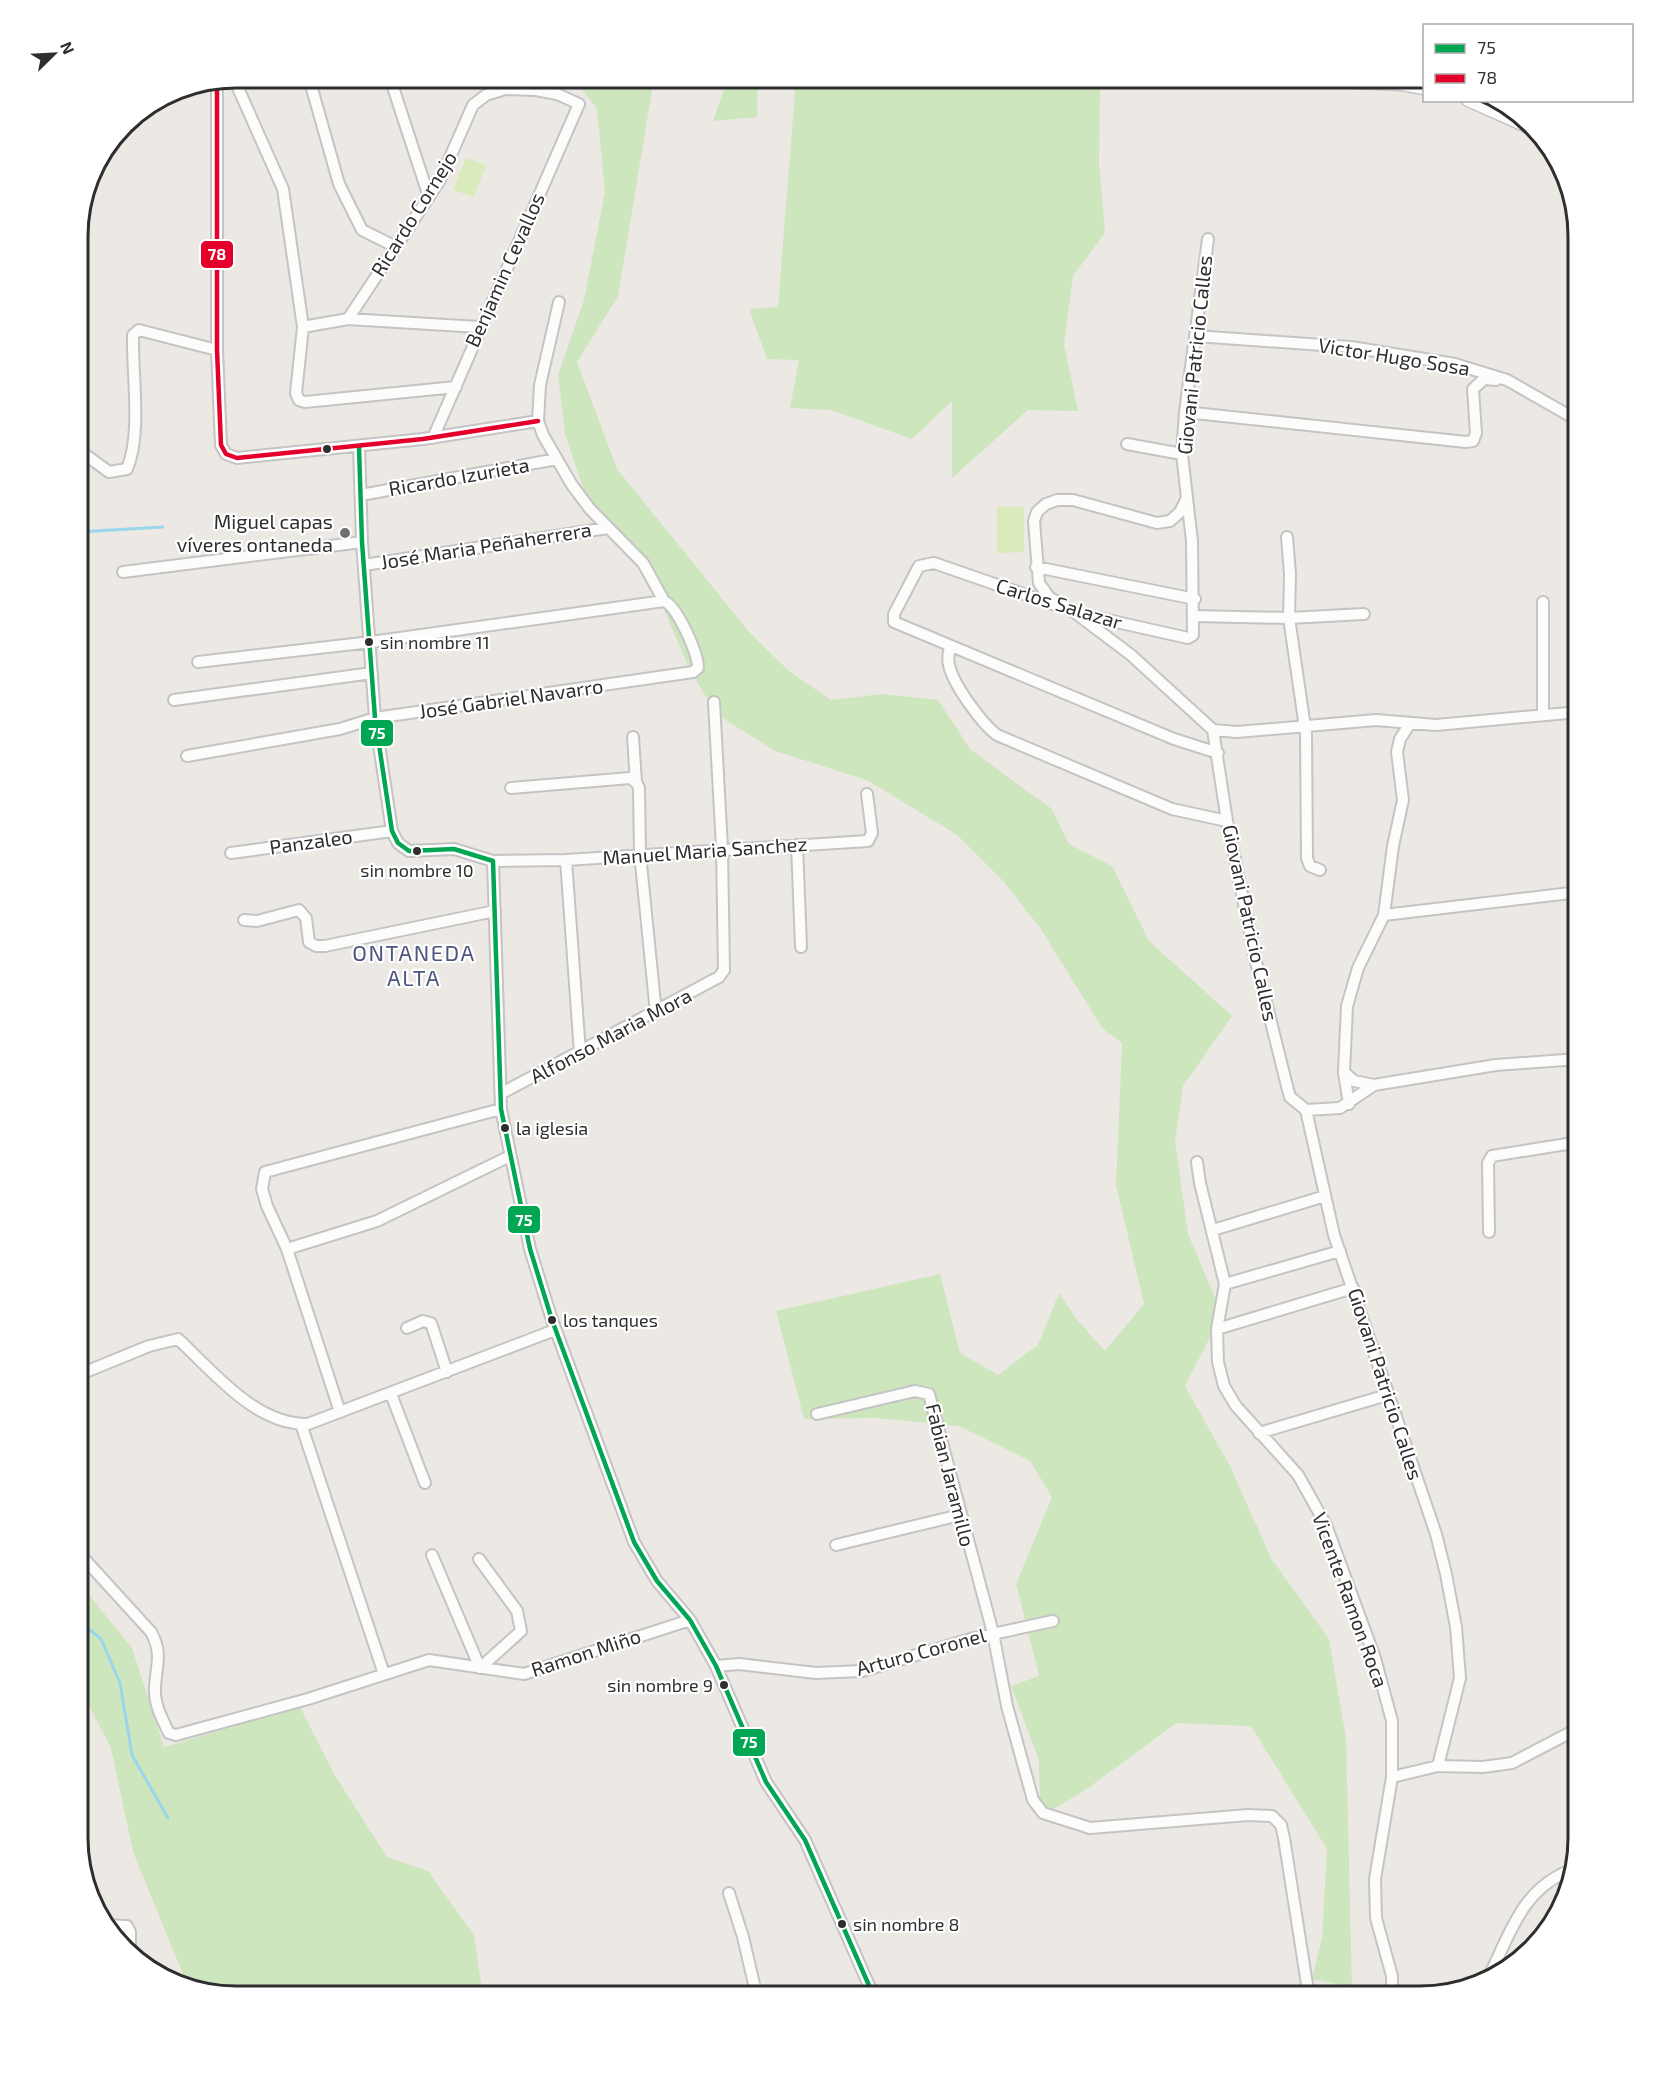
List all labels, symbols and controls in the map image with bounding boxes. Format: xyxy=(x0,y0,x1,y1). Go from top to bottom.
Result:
north arrow xyxy=(24,24,84,84)
legend xyxy=(1423,24,1633,102)
text: 75 xyxy=(1477,36,1496,58)
text: N xyxy=(57,39,79,57)
text: 78 xyxy=(1477,66,1497,88)
street label: Ricardo Cornejo xyxy=(365,147,461,280)
street label: Benjamin Cevallos xyxy=(459,189,549,350)
line badge: 78 xyxy=(200,240,234,269)
text: 78 xyxy=(208,244,226,263)
street label: Giovani Patricio Calles xyxy=(1172,254,1216,456)
street label: Victor Hugo Sosa xyxy=(1317,332,1472,380)
unlabelled marker xyxy=(321,443,333,455)
street label: Ricardo Izurieta xyxy=(387,452,531,500)
place label: Miguel capas víveres ontaneda xyxy=(177,509,333,556)
street label: José Maria Peñaherrera xyxy=(379,516,593,574)
marker: Miguel capas víveres ontaneda xyxy=(338,526,352,540)
street label: Carlos Salazar xyxy=(993,572,1125,634)
place label: sin nombre 11 xyxy=(380,631,490,653)
marker: sin nombre 11 xyxy=(363,636,375,648)
street label: José Gabriel Navarro xyxy=(417,673,605,723)
line badge: 75 xyxy=(360,719,394,747)
text: 75 xyxy=(368,723,386,742)
street label: Giovani Patricio Calles xyxy=(1218,822,1284,1023)
street label: Panzaleo xyxy=(268,823,354,859)
street label: Manuel Maria Sanchez xyxy=(602,831,808,869)
marker: sin nombre 10 xyxy=(411,845,423,857)
place label: sin nombre 10 xyxy=(360,859,474,881)
district label: ONTANEDA ALTA xyxy=(352,939,476,990)
street label: Alfonso Maria Mora xyxy=(526,982,695,1088)
place label: la iglesia xyxy=(516,1117,588,1139)
marker: la iglesia xyxy=(499,1122,511,1134)
line badge: 75 xyxy=(507,1205,541,1234)
text: 75 xyxy=(515,1210,533,1229)
street label: Giovani Patricio Calles xyxy=(1344,1285,1428,1483)
place label: los tanques xyxy=(563,1309,658,1331)
marker: los tanques xyxy=(546,1314,558,1326)
street label: Fabian Jaramillo xyxy=(922,1401,980,1549)
street label: Vicente Ramon Roca xyxy=(1308,1509,1394,1691)
street label: Arturo Coronel xyxy=(853,1622,988,1680)
street label: Ramon Miño xyxy=(528,1623,644,1681)
place label: sin nombre 9 xyxy=(607,1674,713,1696)
marker: sin nombre 9 xyxy=(718,1679,730,1691)
line badge: 75 xyxy=(732,1728,766,1757)
text: 75 xyxy=(740,1732,758,1751)
place label: sin nombre 8 xyxy=(853,1913,959,1935)
marker: sin nombre 8 xyxy=(836,1918,848,1930)

